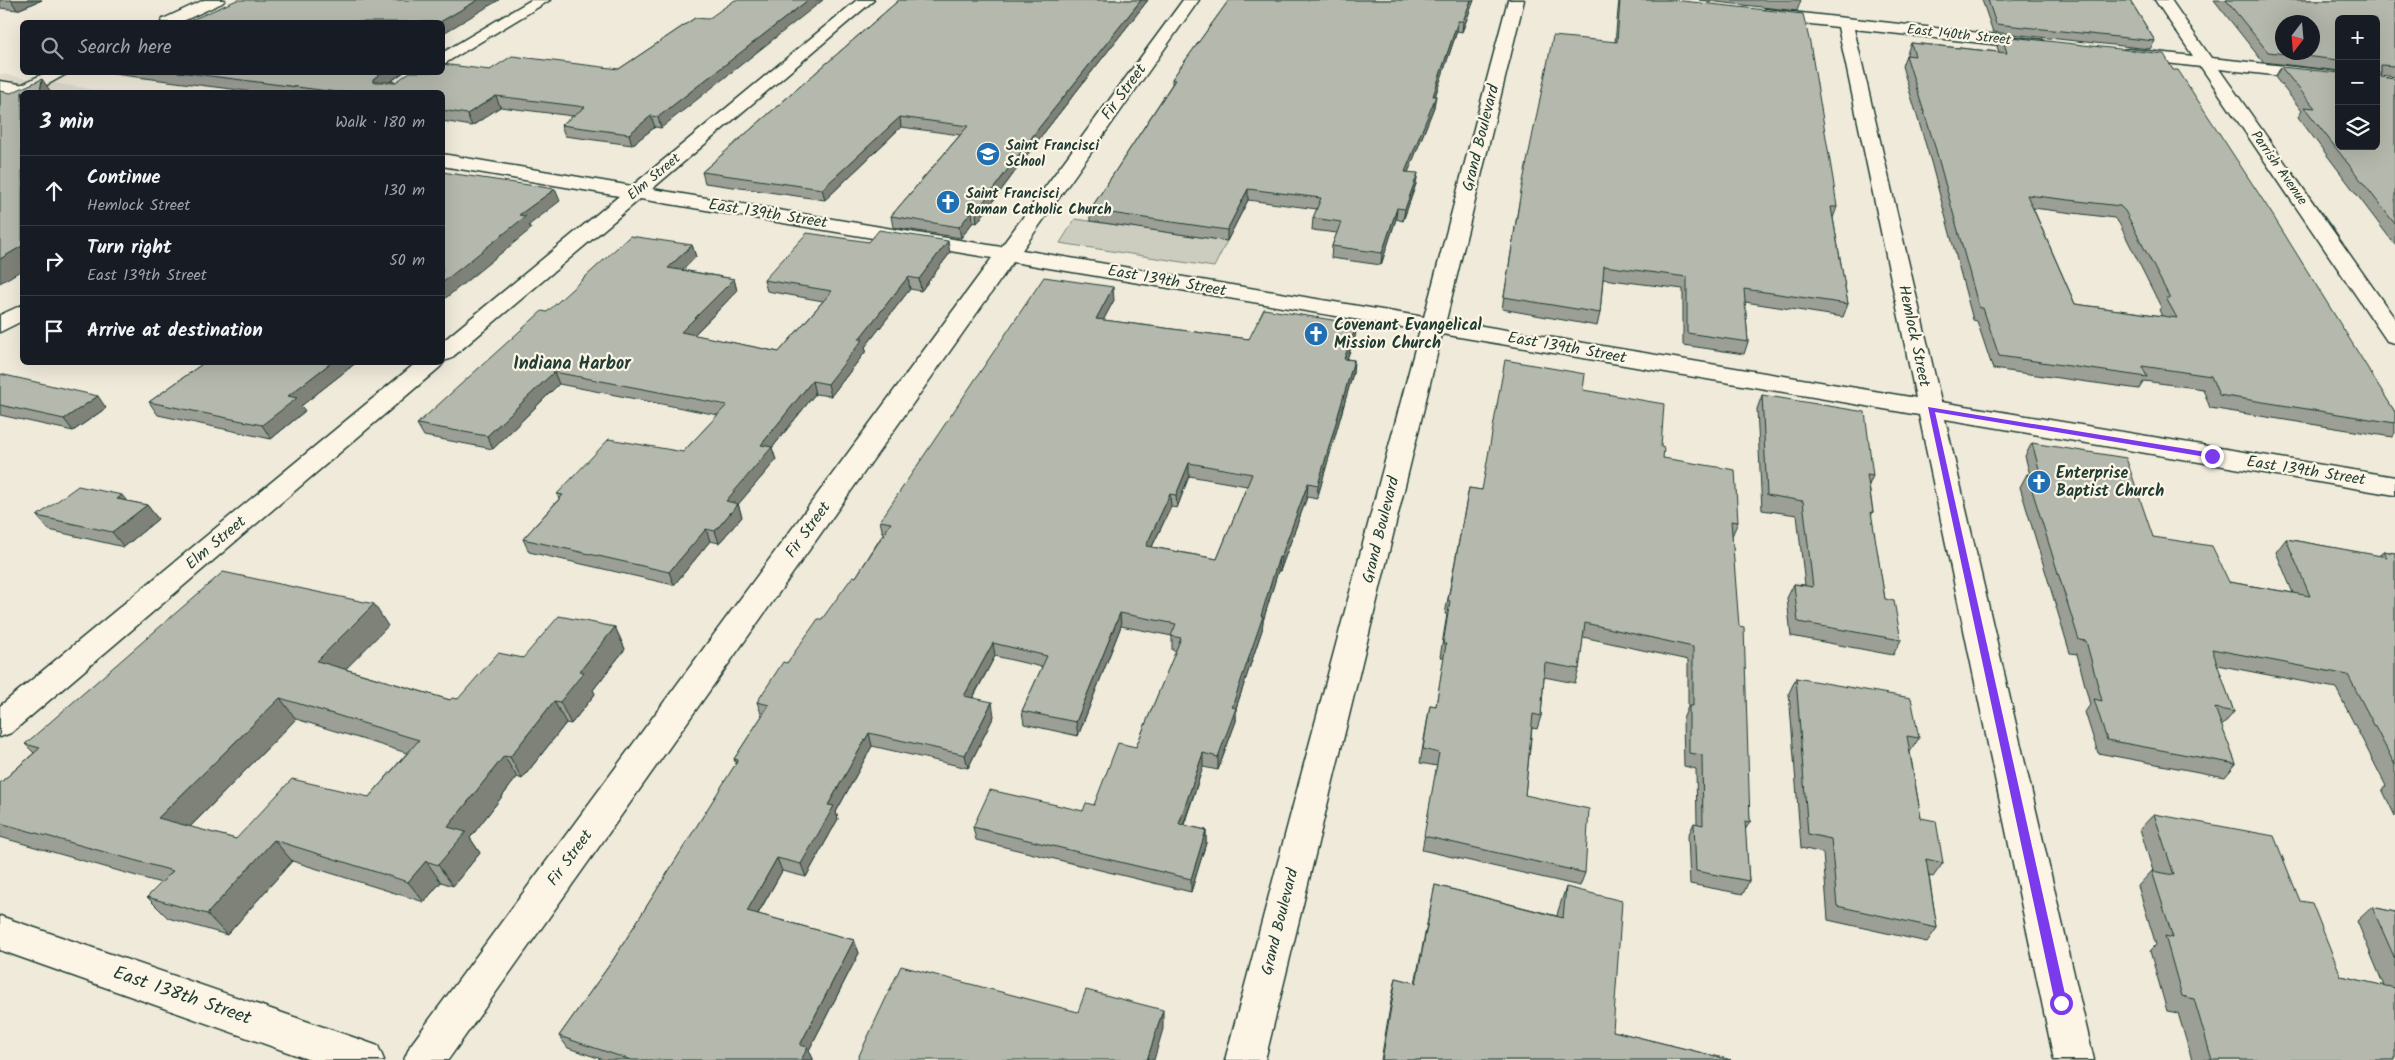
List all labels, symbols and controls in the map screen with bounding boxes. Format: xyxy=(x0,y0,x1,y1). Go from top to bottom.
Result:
north arrow xyxy=(2275,15,2320,60)
map controls xyxy=(2335,15,2380,150)
button: + xyxy=(2335,15,2380,60)
street label: East 140th Street xyxy=(1906,19,2013,51)
search box xyxy=(20,20,445,75)
text: Search here xyxy=(78,33,172,63)
icon: search xyxy=(38,34,66,62)
street label: Fir Street xyxy=(1095,58,1154,125)
button: − xyxy=(2335,60,2380,105)
street label: Grand Boulevard xyxy=(1456,81,1507,194)
button: layers xyxy=(2335,105,2380,150)
text: 3 min xyxy=(40,106,94,139)
text: Walk · 180 m xyxy=(335,110,425,135)
street label: Parrish Avenue xyxy=(2245,126,2313,211)
place label: Saint Francisci School xyxy=(1006,135,1099,173)
school or university icon: Saint Francisci School xyxy=(975,141,1001,167)
street label: Elm Street xyxy=(622,148,686,206)
text: Continue xyxy=(87,163,160,193)
icon: ahead xyxy=(40,177,68,205)
text: 130 m xyxy=(384,178,425,203)
place label: Saint Francisci Roman Catholic Church xyxy=(966,183,1112,221)
church icon: Saint Francisci Roman Catholic Church xyxy=(935,189,961,215)
street label: East 139th Street xyxy=(707,192,830,236)
text: Hemlock Street xyxy=(87,193,190,218)
text: Turn right xyxy=(87,233,172,263)
icon: right xyxy=(40,247,68,275)
text: 50 m xyxy=(389,248,425,273)
street label: East 139th Street xyxy=(1106,258,1229,304)
text: East 139th Street xyxy=(87,263,207,288)
street label: Hemlock Street xyxy=(1891,283,1937,390)
place label: Covenant Evangelical Mission Church xyxy=(1334,313,1482,356)
text: Arrive at destination xyxy=(87,316,263,346)
icon: arrive xyxy=(40,317,68,345)
church icon: Covenant Evangelical Mission Church xyxy=(1303,321,1329,347)
street label: East 139th Street xyxy=(1506,325,1629,371)
district label: Indiana Harbor xyxy=(513,350,632,379)
route end xyxy=(2201,445,2224,468)
street label: East 139th Street xyxy=(2245,449,2368,493)
place label: Enterprise Baptist Church xyxy=(2056,461,2164,504)
church icon: Enterprise Baptist Church xyxy=(2026,469,2052,495)
street label: Grand Boulevard xyxy=(1356,473,1407,586)
street label: Fir Street xyxy=(779,496,838,563)
street label: Elm Street xyxy=(180,509,253,576)
street label: Fir Street xyxy=(541,824,600,891)
street label: Grand Boulevard xyxy=(1255,865,1306,978)
street label: East 138th Street xyxy=(109,958,256,1034)
route start xyxy=(2050,992,2073,1015)

